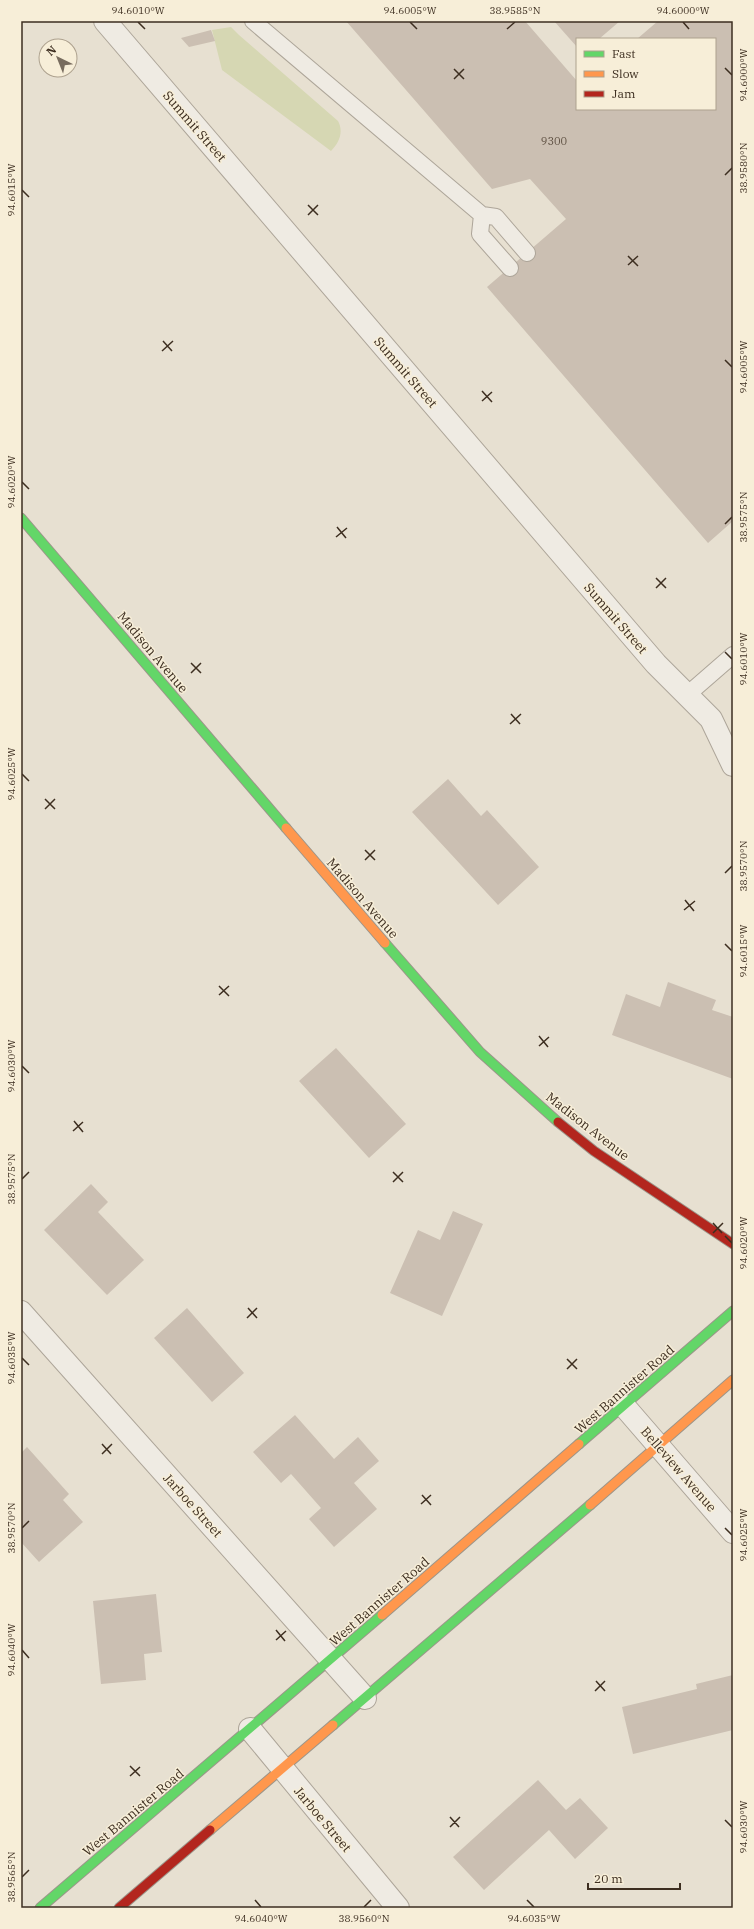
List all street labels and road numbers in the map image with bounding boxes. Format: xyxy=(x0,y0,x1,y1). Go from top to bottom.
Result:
street label: Summit Street xyxy=(159,87,230,166)
street label: Summit Street xyxy=(370,333,441,412)
street label: Summit Street xyxy=(580,579,651,658)
street label: Madison Avenue xyxy=(114,608,192,697)
street label: Madison Avenue xyxy=(323,855,402,942)
street label: Madison Avenue xyxy=(543,1089,633,1164)
street label: West Bannister Road xyxy=(571,1341,678,1437)
street label: Belleview Avenue xyxy=(637,1423,720,1515)
street label: Jarboe Street xyxy=(159,1470,226,1541)
street label: West Bannister Road xyxy=(326,1553,433,1649)
street label: West Bannister Road xyxy=(79,1765,187,1860)
street label: Jarboe Street xyxy=(290,1783,355,1856)

